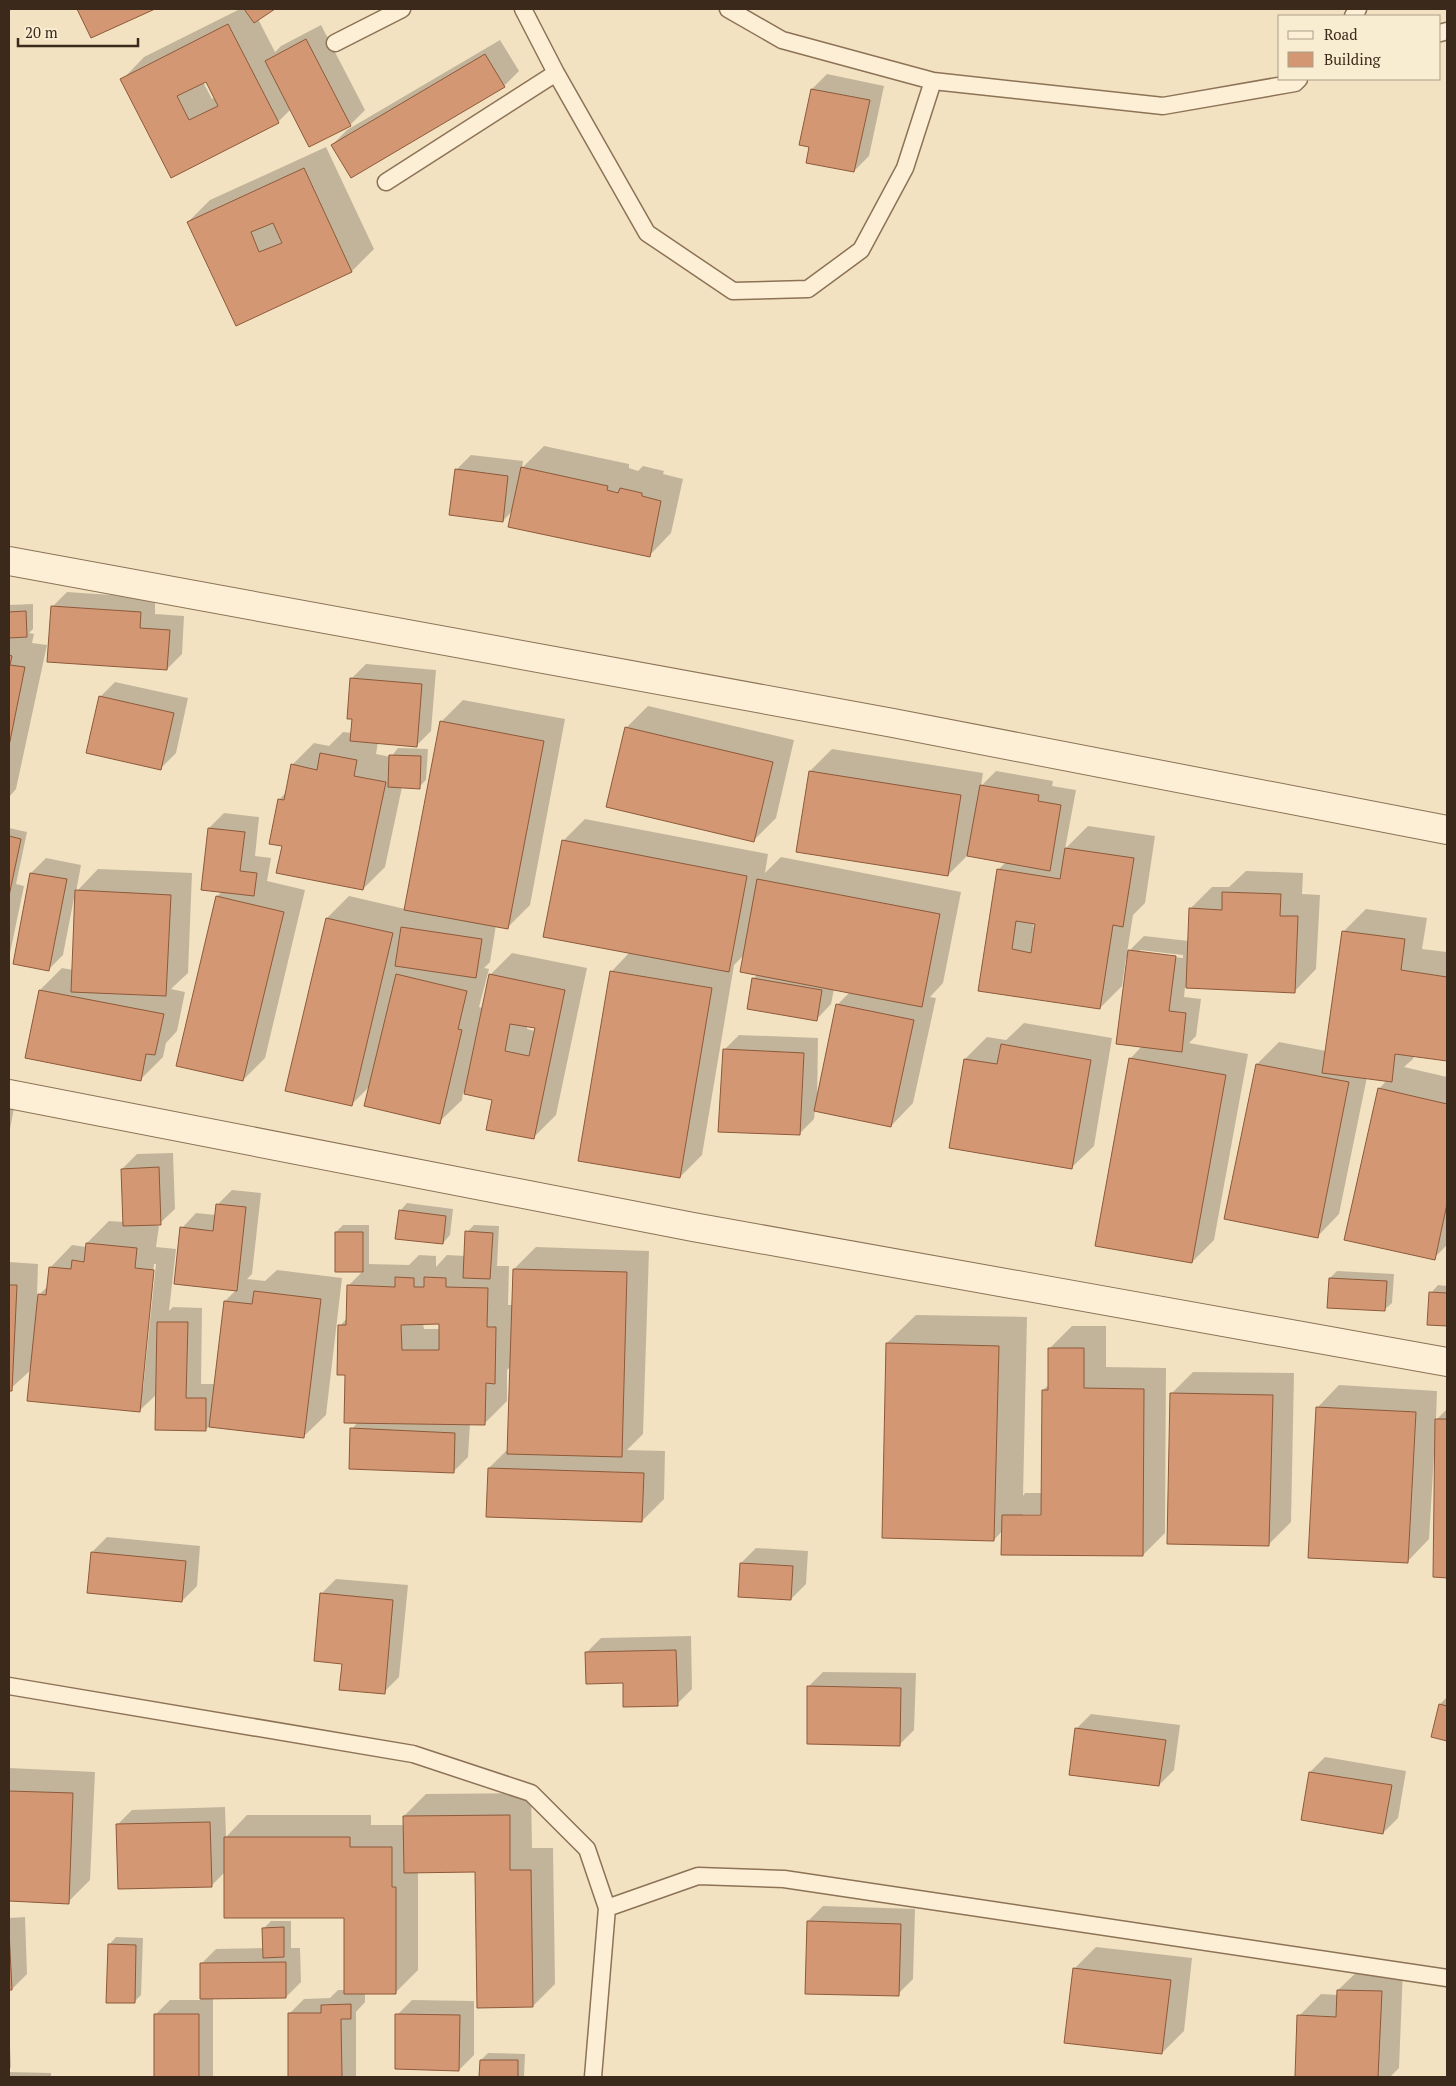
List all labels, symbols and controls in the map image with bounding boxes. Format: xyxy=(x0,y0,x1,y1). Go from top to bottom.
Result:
scale bar xyxy=(18,15,138,47)
legend xyxy=(1278,15,1441,80)
text: 20 m xyxy=(25,22,58,42)
text: Road xyxy=(1324,24,1357,44)
text: Building xyxy=(1324,49,1382,69)

